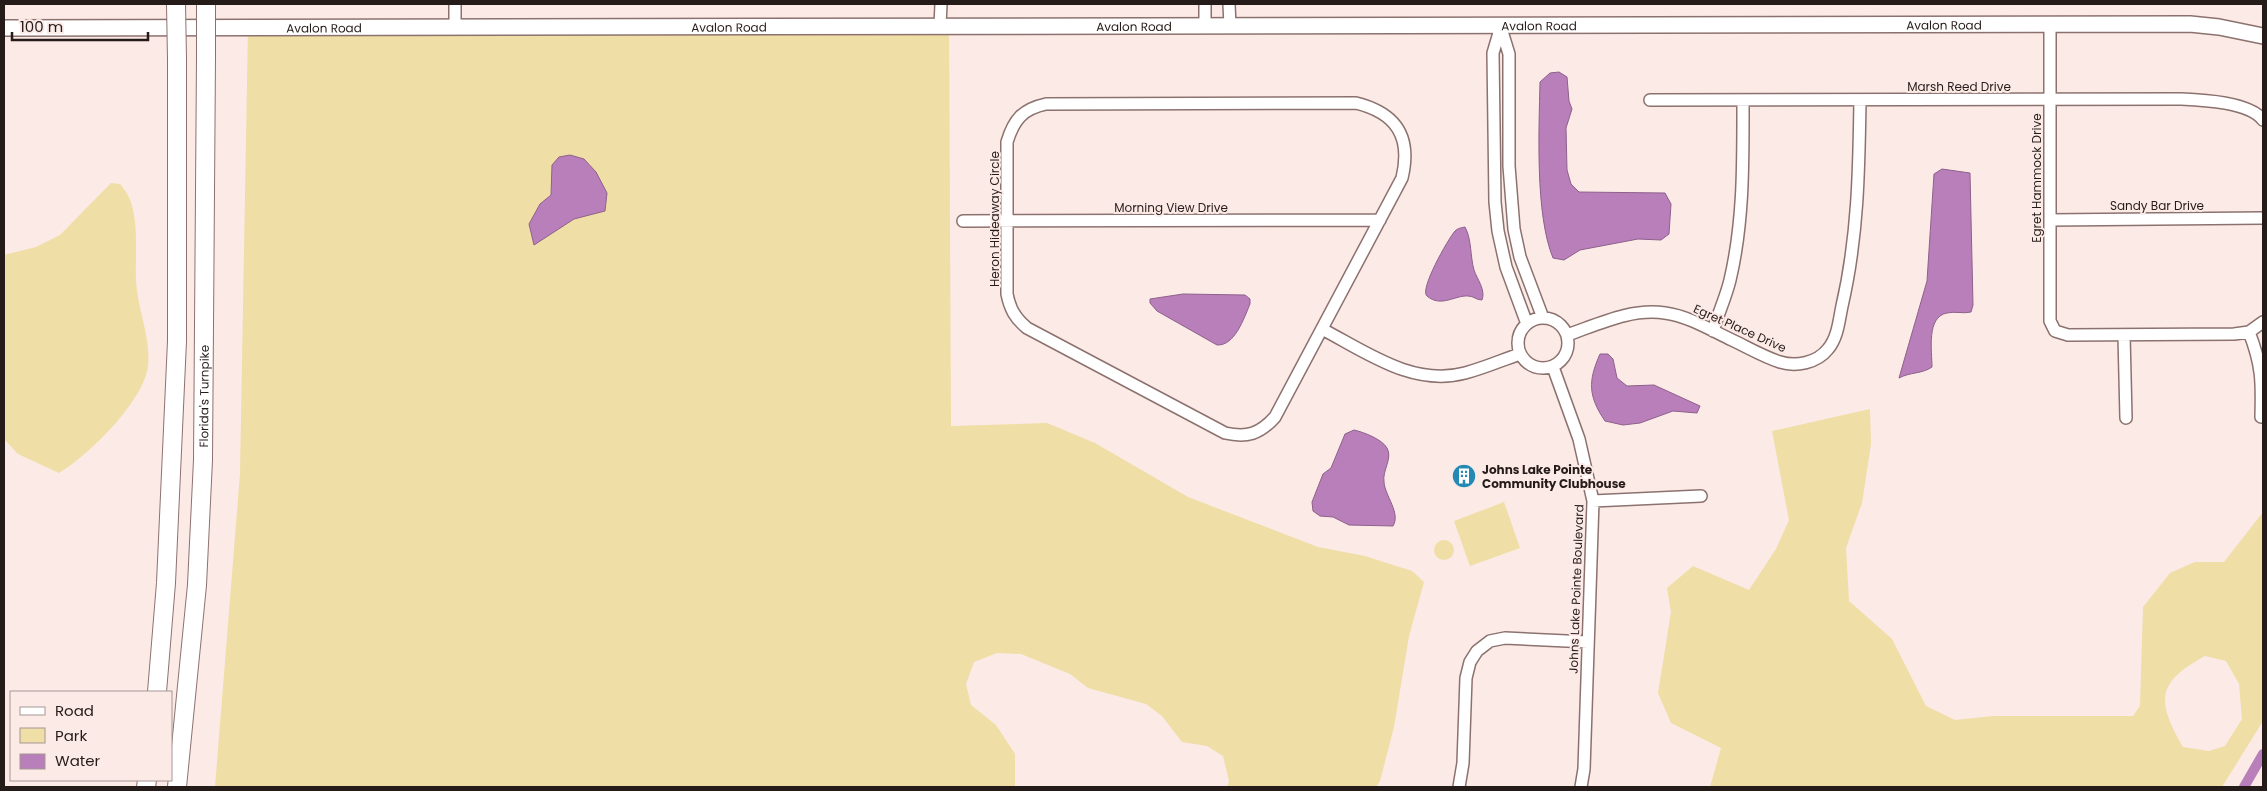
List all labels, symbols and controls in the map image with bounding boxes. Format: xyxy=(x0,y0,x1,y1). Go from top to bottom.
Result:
scale bar xyxy=(12,10,149,42)
text: 100 m xyxy=(20,16,63,37)
street label: Avalon Road xyxy=(1906,16,1982,33)
street label: Avalon Road xyxy=(1096,17,1172,35)
street label: Avalon Road xyxy=(1501,17,1577,34)
street label: Avalon Road xyxy=(691,18,767,35)
street label: Avalon Road xyxy=(286,19,362,36)
street label: Marsh Reed Drive xyxy=(1907,78,2011,95)
street label: Egret Hammock Drive xyxy=(2028,113,2045,243)
street label: Heron Hideaway Circle xyxy=(986,151,1003,287)
street label: Sandy Bar Drive xyxy=(2110,197,2204,214)
street label: Morning View Drive xyxy=(1114,199,1228,216)
street label: Egret Place Drive xyxy=(1691,300,1789,356)
street label: Florida's Turnpike xyxy=(195,345,212,448)
place label: Johns Lake Pointe Community Clubhouse xyxy=(1482,461,1626,492)
building icon: Johns Lake Pointe Community Clubhouse xyxy=(1451,463,1477,489)
street label: Johns Lake Pointe Boulevard xyxy=(1565,504,1587,674)
legend xyxy=(10,691,172,781)
text: Road xyxy=(55,700,94,721)
text: Park xyxy=(55,725,87,746)
text: Water xyxy=(55,750,101,771)

